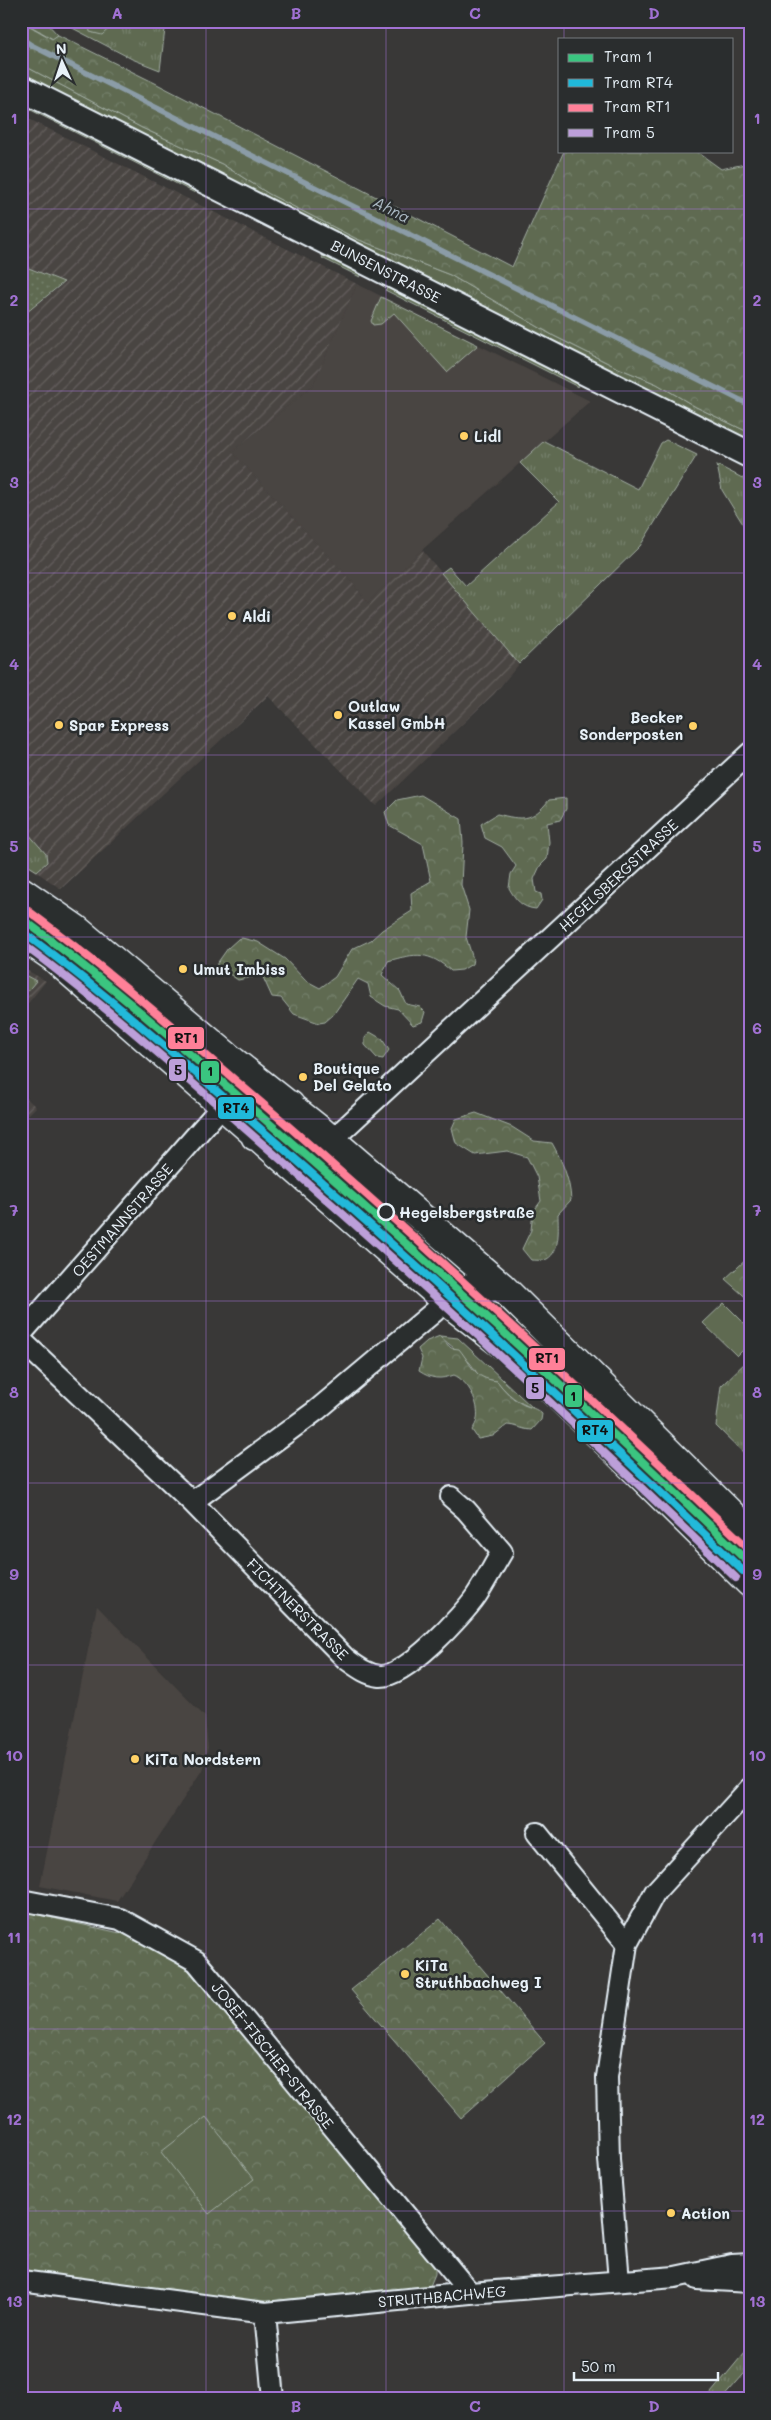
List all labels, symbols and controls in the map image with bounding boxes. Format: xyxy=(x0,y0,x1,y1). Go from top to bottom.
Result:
text: A xyxy=(111,2,123,23)
text: B xyxy=(291,2,301,23)
text: C xyxy=(469,2,481,23)
text: D xyxy=(648,2,660,23)
north arrow xyxy=(38,38,88,88)
legend xyxy=(558,38,734,152)
text: N xyxy=(55,39,67,58)
text: Tram 1 xyxy=(604,46,653,66)
text: Tram RT4 xyxy=(604,72,673,92)
text: Tram RT1 xyxy=(604,96,671,116)
text: 1 xyxy=(10,107,18,128)
text: 1 xyxy=(753,107,761,128)
text: Tram 5 xyxy=(604,122,655,142)
water label: Ahna xyxy=(370,191,414,227)
street label: BUNSENSTRASSE xyxy=(328,235,445,308)
text: 2 xyxy=(10,289,19,310)
text: 2 xyxy=(753,289,762,310)
place label: Lidl xyxy=(474,426,501,446)
marker: Lidl xyxy=(458,430,470,442)
text: 3 xyxy=(9,471,19,492)
text: 3 xyxy=(752,471,762,492)
place label: Aldi xyxy=(242,606,271,626)
marker: Aldi xyxy=(226,610,238,622)
text: 4 xyxy=(9,653,19,674)
text: 4 xyxy=(752,653,762,674)
place label: Outlaw Kassel GmbH xyxy=(348,696,446,733)
place label: Becker Sonderposten xyxy=(579,707,683,744)
marker: Outlaw Kassel GmbH xyxy=(332,709,344,721)
place label: Spar Express xyxy=(69,715,169,735)
marker: Spar Express xyxy=(53,719,65,731)
marker: Becker Sonderposten xyxy=(687,720,699,732)
street label: HEGELSBERGSTRASSE xyxy=(554,814,682,936)
text: 5 xyxy=(9,835,19,856)
text: 5 xyxy=(752,835,762,856)
place label: Umut Imbiss xyxy=(193,959,285,979)
marker: Umut Imbiss xyxy=(177,963,189,975)
text: 6 xyxy=(9,1017,19,1038)
text: 6 xyxy=(752,1017,762,1038)
line badge: RT1 xyxy=(167,1026,205,1050)
text: RT1 xyxy=(174,1028,198,1047)
line badge: 5 xyxy=(168,1058,187,1082)
place label: Boutique Del Gelato xyxy=(313,1058,392,1095)
text: 5 xyxy=(174,1060,182,1079)
line badge: 1 xyxy=(200,1060,220,1084)
text: 1 xyxy=(207,1061,213,1080)
marker: Boutique Del Gelato xyxy=(297,1071,309,1083)
line badge: RT4 xyxy=(217,1096,255,1120)
text: RT4 xyxy=(223,1098,250,1117)
street label: OESTMANNSTRASSE xyxy=(67,1159,177,1281)
text: 7 xyxy=(10,1199,19,1220)
text: 7 xyxy=(753,1199,762,1220)
place label: Hegelsbergstraße xyxy=(399,1202,534,1222)
marker: Hegelsbergstraße xyxy=(377,1203,395,1221)
line badge: RT1 xyxy=(528,1347,566,1371)
text: RT1 xyxy=(535,1348,559,1367)
line badge: 5 xyxy=(525,1376,545,1400)
text: 5 xyxy=(531,1378,539,1397)
text: 8 xyxy=(9,1381,19,1402)
text: 8 xyxy=(752,1381,762,1402)
line badge: 1 xyxy=(564,1384,583,1408)
text: 1 xyxy=(570,1386,576,1405)
line badge: RT4 xyxy=(576,1419,614,1443)
text: RT4 xyxy=(582,1420,609,1439)
street label: FICHTNERSTRASSE xyxy=(243,1554,354,1665)
text: 9 xyxy=(9,1563,19,1584)
text: 9 xyxy=(752,1563,762,1584)
text: 10 xyxy=(5,1744,23,1765)
text: 10 xyxy=(748,1744,766,1765)
place label: KiTa Nordstern xyxy=(145,1749,261,1769)
marker: KiTa Nordstern xyxy=(129,1753,141,1765)
text: 11 xyxy=(7,1926,21,1947)
text: 11 xyxy=(750,1926,764,1947)
place label: KiTa Struthbachweg I xyxy=(415,1955,542,1992)
marker: KiTa Struthbachweg I xyxy=(399,1968,411,1980)
street label: JOSEF-FISCHER-STRASSE xyxy=(207,1977,339,2133)
text: 12 xyxy=(6,2108,22,2129)
text: 12 xyxy=(749,2108,765,2129)
place label: Action xyxy=(681,2203,730,2223)
marker: Action xyxy=(665,2207,677,2219)
street label: STRUTHBACHWEG xyxy=(377,2280,507,2312)
text: 13 xyxy=(6,2290,23,2311)
text: 13 xyxy=(749,2290,766,2311)
scale bar xyxy=(574,2350,717,2382)
text: 50 m xyxy=(581,2356,616,2376)
text: A xyxy=(111,2395,123,2416)
text: B xyxy=(291,2395,301,2416)
text: C xyxy=(469,2395,481,2416)
text: D xyxy=(648,2395,660,2416)

